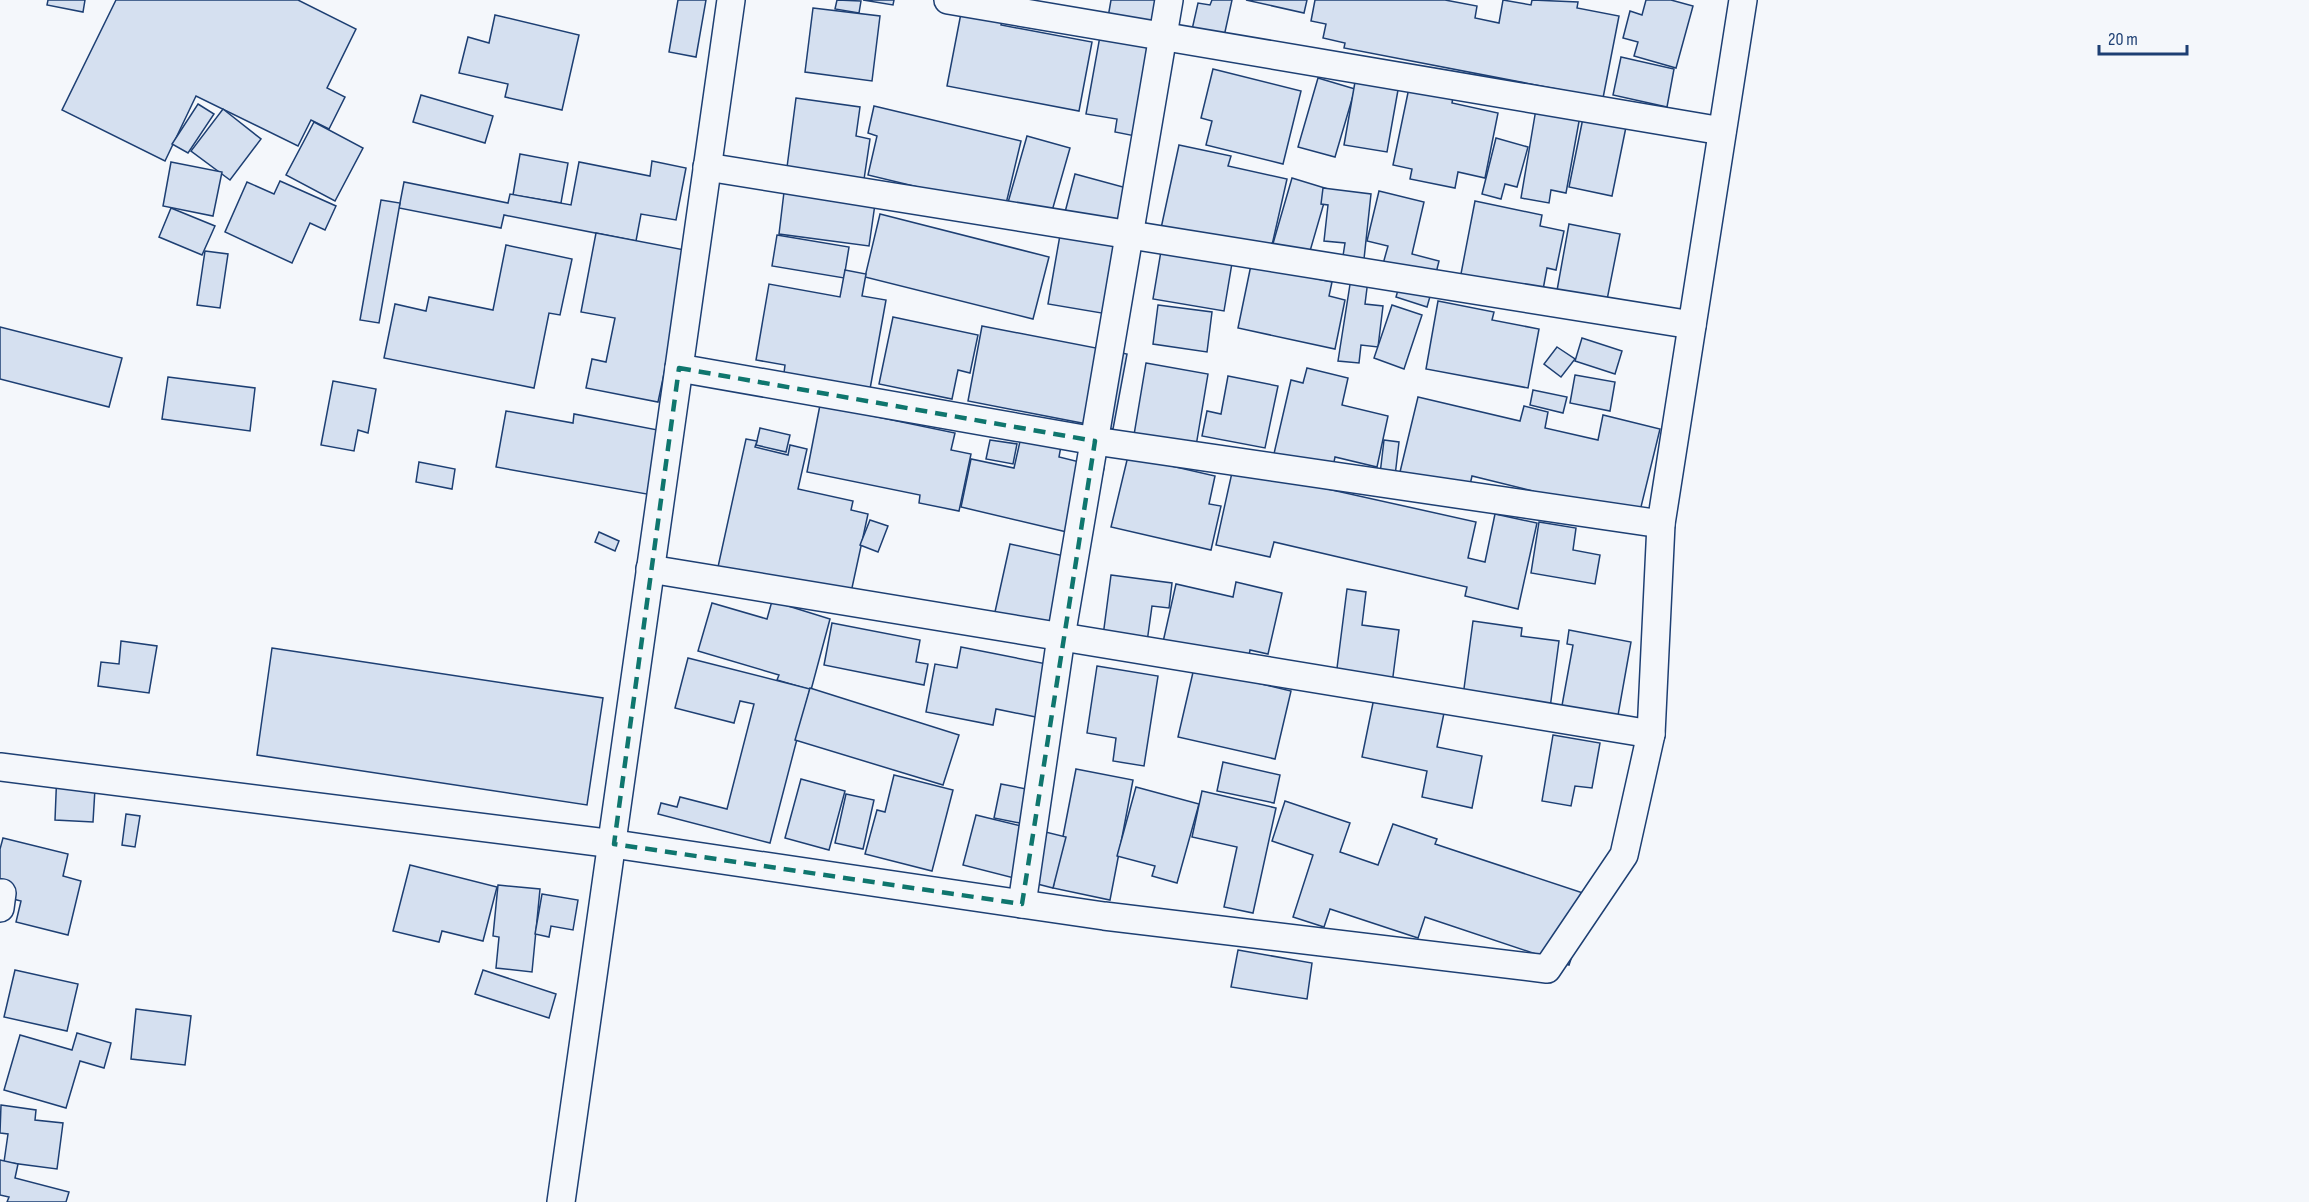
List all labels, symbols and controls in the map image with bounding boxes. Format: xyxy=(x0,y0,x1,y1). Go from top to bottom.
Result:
scale bar xyxy=(2099,18,2188,56)
text: 20 m xyxy=(2108,29,2138,50)

